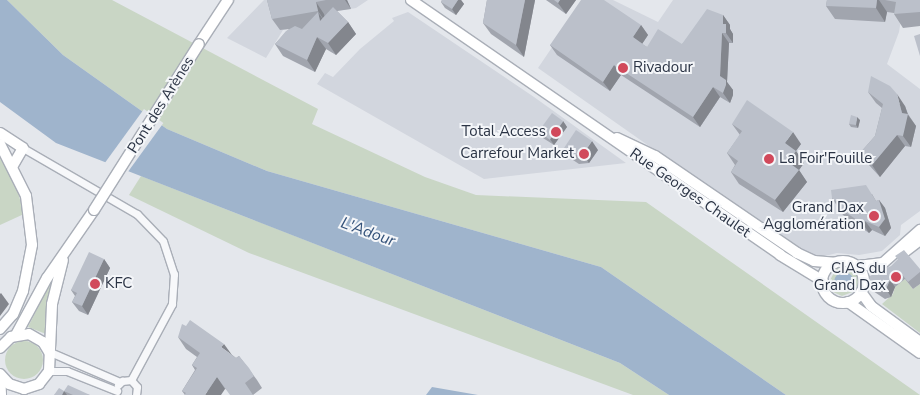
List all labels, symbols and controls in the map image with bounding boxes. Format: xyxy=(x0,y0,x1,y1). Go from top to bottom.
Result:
street label: Pont des Arènes xyxy=(124,53,198,157)
place label: Rivadour xyxy=(633,59,693,77)
marker: Rivadour xyxy=(617,62,629,74)
place label: Total Access xyxy=(461,123,546,141)
marker: Total Access xyxy=(550,126,562,138)
place label: Carrefour Market xyxy=(460,145,574,163)
street label: Rue Georges Chaulet xyxy=(626,145,754,241)
marker: Carrefour Market xyxy=(578,148,590,160)
place label: La Foir'Fouille xyxy=(779,150,872,168)
marker: La Foir'Fouille xyxy=(763,153,775,165)
place label: Grand Dax Agglomération xyxy=(763,198,864,233)
marker: Grand Dax Agglomération xyxy=(868,210,880,222)
water label: L'Adour xyxy=(338,213,398,251)
place label: CIAS du Grand Dax xyxy=(814,259,886,294)
marker: CIAS du Grand Dax xyxy=(890,271,902,283)
place label: KFC xyxy=(105,275,132,293)
marker: KFC xyxy=(89,278,101,290)

